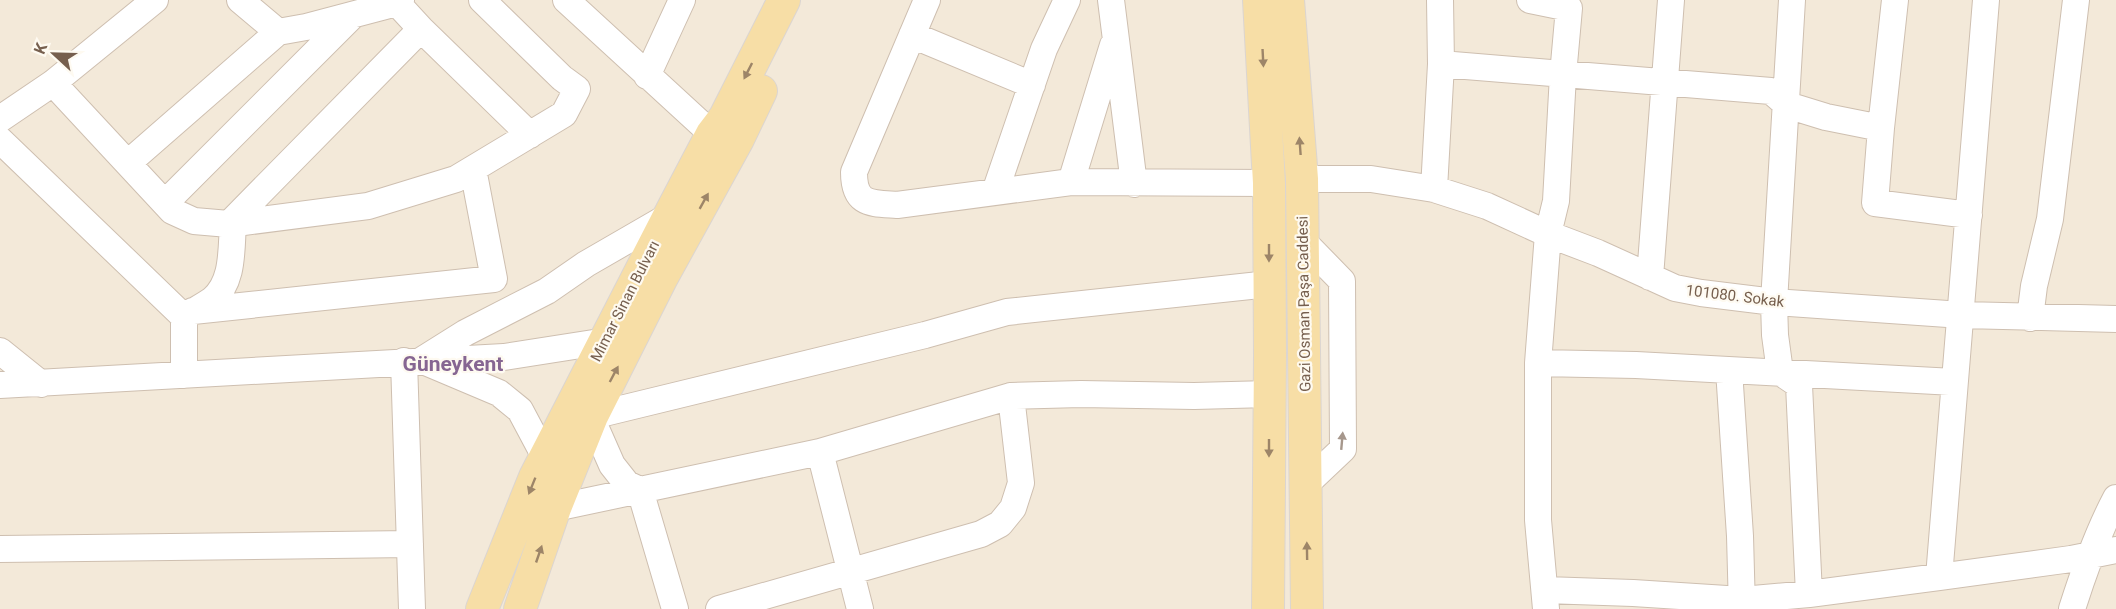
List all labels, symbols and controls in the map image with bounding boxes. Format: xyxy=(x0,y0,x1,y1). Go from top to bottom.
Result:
north arrow xyxy=(24,24,84,84)
text: K xyxy=(30,40,52,57)
one-way arrow xyxy=(1258,49,1267,68)
one-way arrow xyxy=(743,63,753,80)
one-way arrow xyxy=(1295,136,1305,155)
one-way arrow xyxy=(699,192,709,209)
street label: Gazi Osman Paşa Caddesi xyxy=(1293,216,1315,392)
street label: Mimar Sinan Bulvarı xyxy=(587,238,663,364)
one-way arrow xyxy=(1264,244,1274,263)
street label: 101080. Sokak xyxy=(1685,281,1786,311)
district label: Güneykent xyxy=(403,352,503,376)
one-way arrow xyxy=(609,365,619,382)
one-way arrow xyxy=(1337,431,1347,450)
one-way arrow xyxy=(1264,439,1274,458)
one-way arrow xyxy=(527,477,537,495)
one-way arrow xyxy=(1302,541,1312,560)
one-way arrow xyxy=(535,545,545,563)

